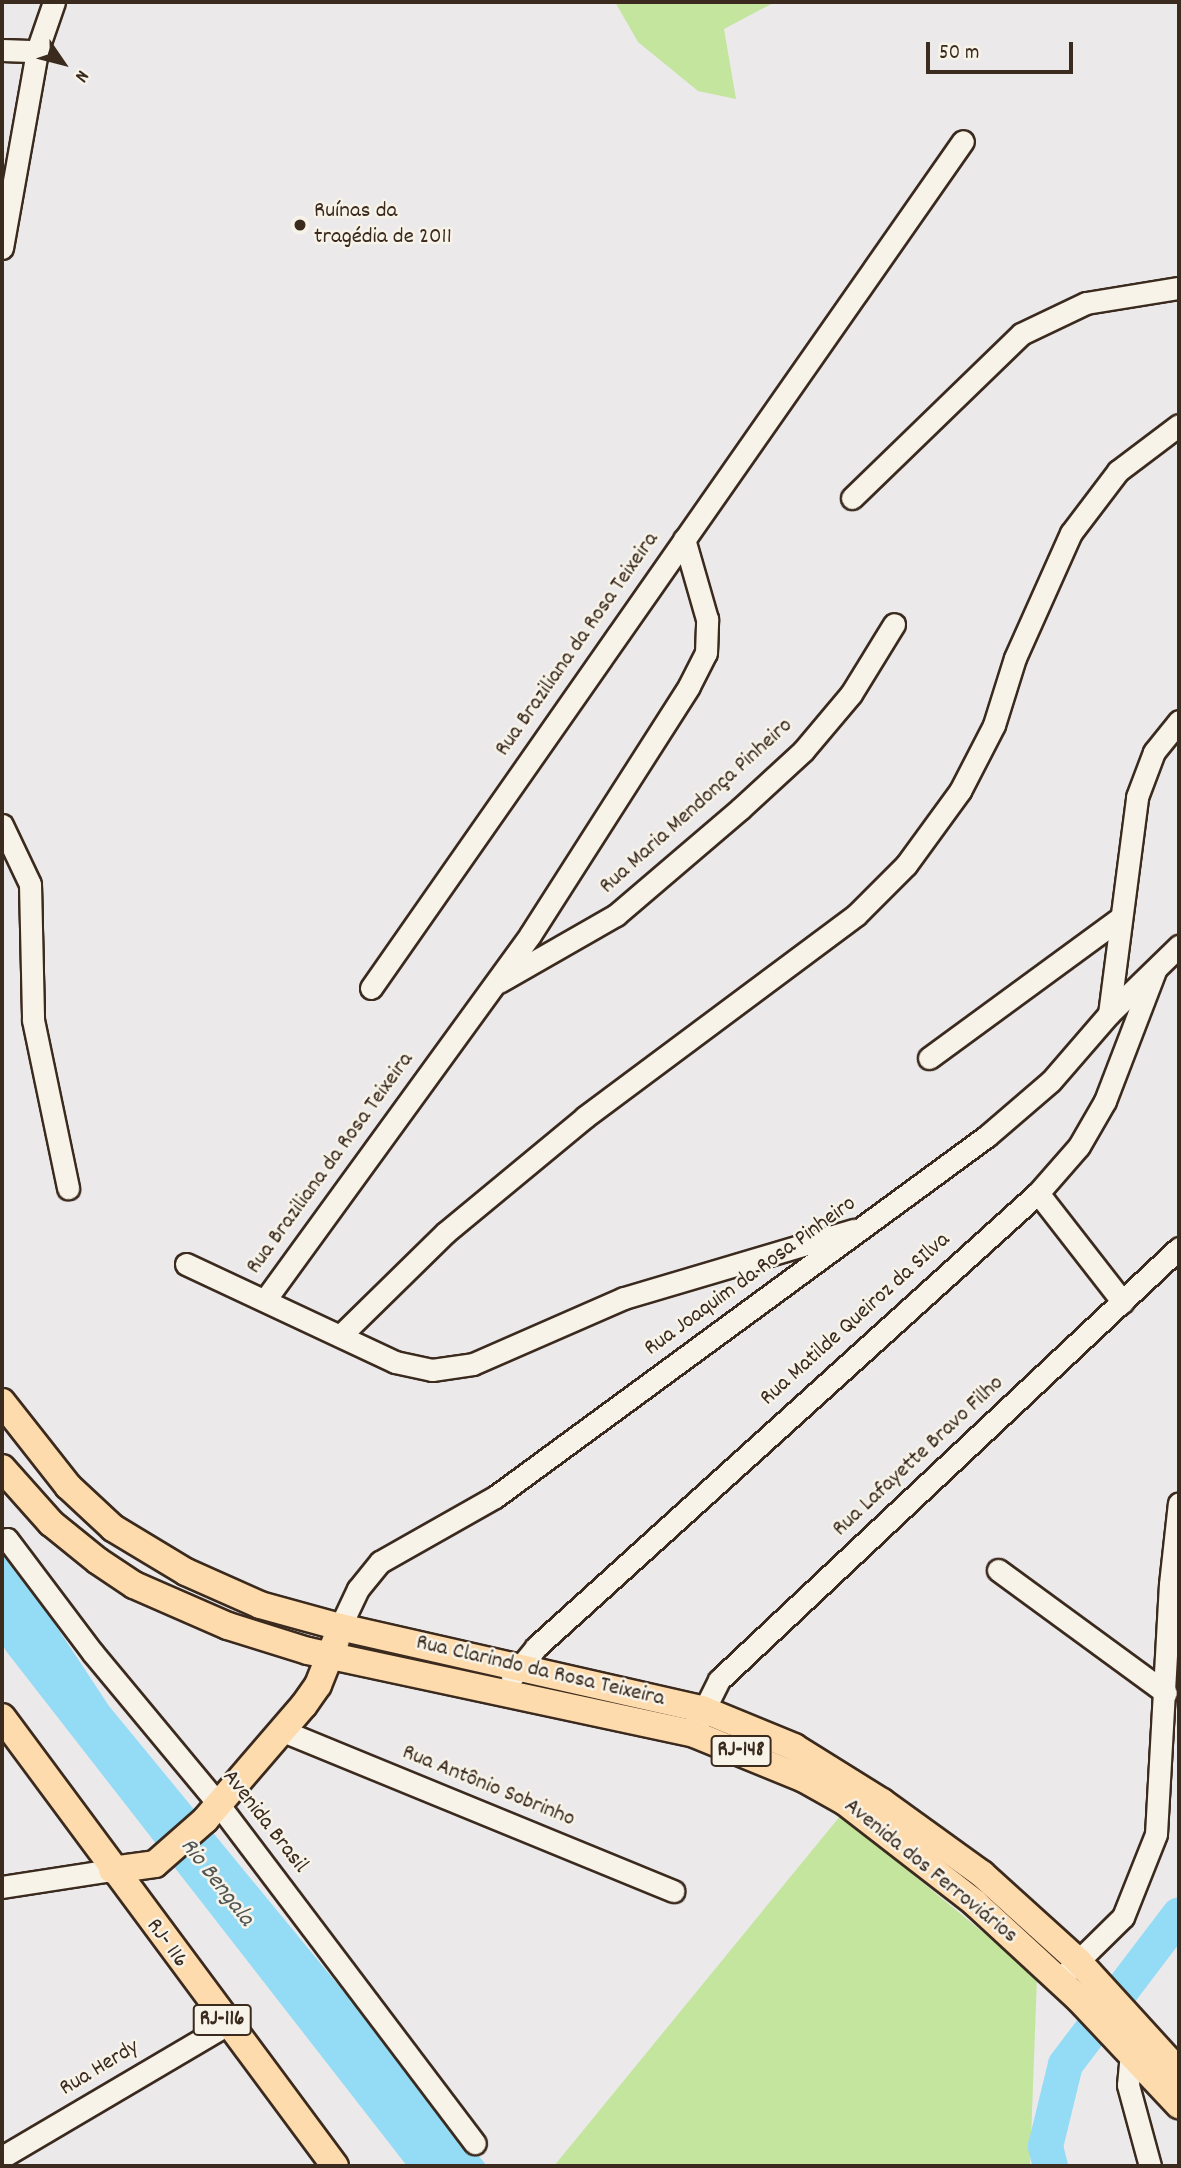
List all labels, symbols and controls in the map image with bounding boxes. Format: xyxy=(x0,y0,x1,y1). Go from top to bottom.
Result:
north arrow xyxy=(28,28,98,98)
scale bar xyxy=(929,28,1076,72)
text: 50 m xyxy=(939,39,979,69)
text: N xyxy=(67,64,94,87)
place label: Ruínas da tragédia de 2011 xyxy=(314,198,452,252)
marker: Ruínas da tragédia de 2011 xyxy=(292,217,308,233)
street label: Rua Braziliana da Rosa Teixeira xyxy=(490,528,666,762)
street label: Rua Maria Mendonça Pinheiro xyxy=(595,713,799,901)
street label: Rua Braziliana da Rosa Teixeira xyxy=(241,1048,421,1280)
street label: Rua Joaquim da Rosa Pinheiro xyxy=(640,1191,862,1363)
street label: Rua Matilde Queiroz da SIlva xyxy=(755,1227,957,1413)
street label: Rua Lafayette Bravo Filho xyxy=(828,1371,1010,1543)
street label: Rua Clarindo da Rosa Teixeira xyxy=(413,1630,667,1714)
road number: RJ-148 xyxy=(710,1734,772,1768)
street label: Rua Antônio Sobrinho xyxy=(398,1740,578,1834)
street label: Avenida Brasil xyxy=(215,1765,313,1879)
street label: Avenida dos Ferroviários xyxy=(838,1793,1022,1951)
water label: Rio Bengala xyxy=(173,1833,259,1933)
street label: RJ- 116 xyxy=(139,1914,193,1974)
road number: RJ-116 xyxy=(192,2002,252,2038)
street label: Rua Herdy xyxy=(55,2035,145,2103)

